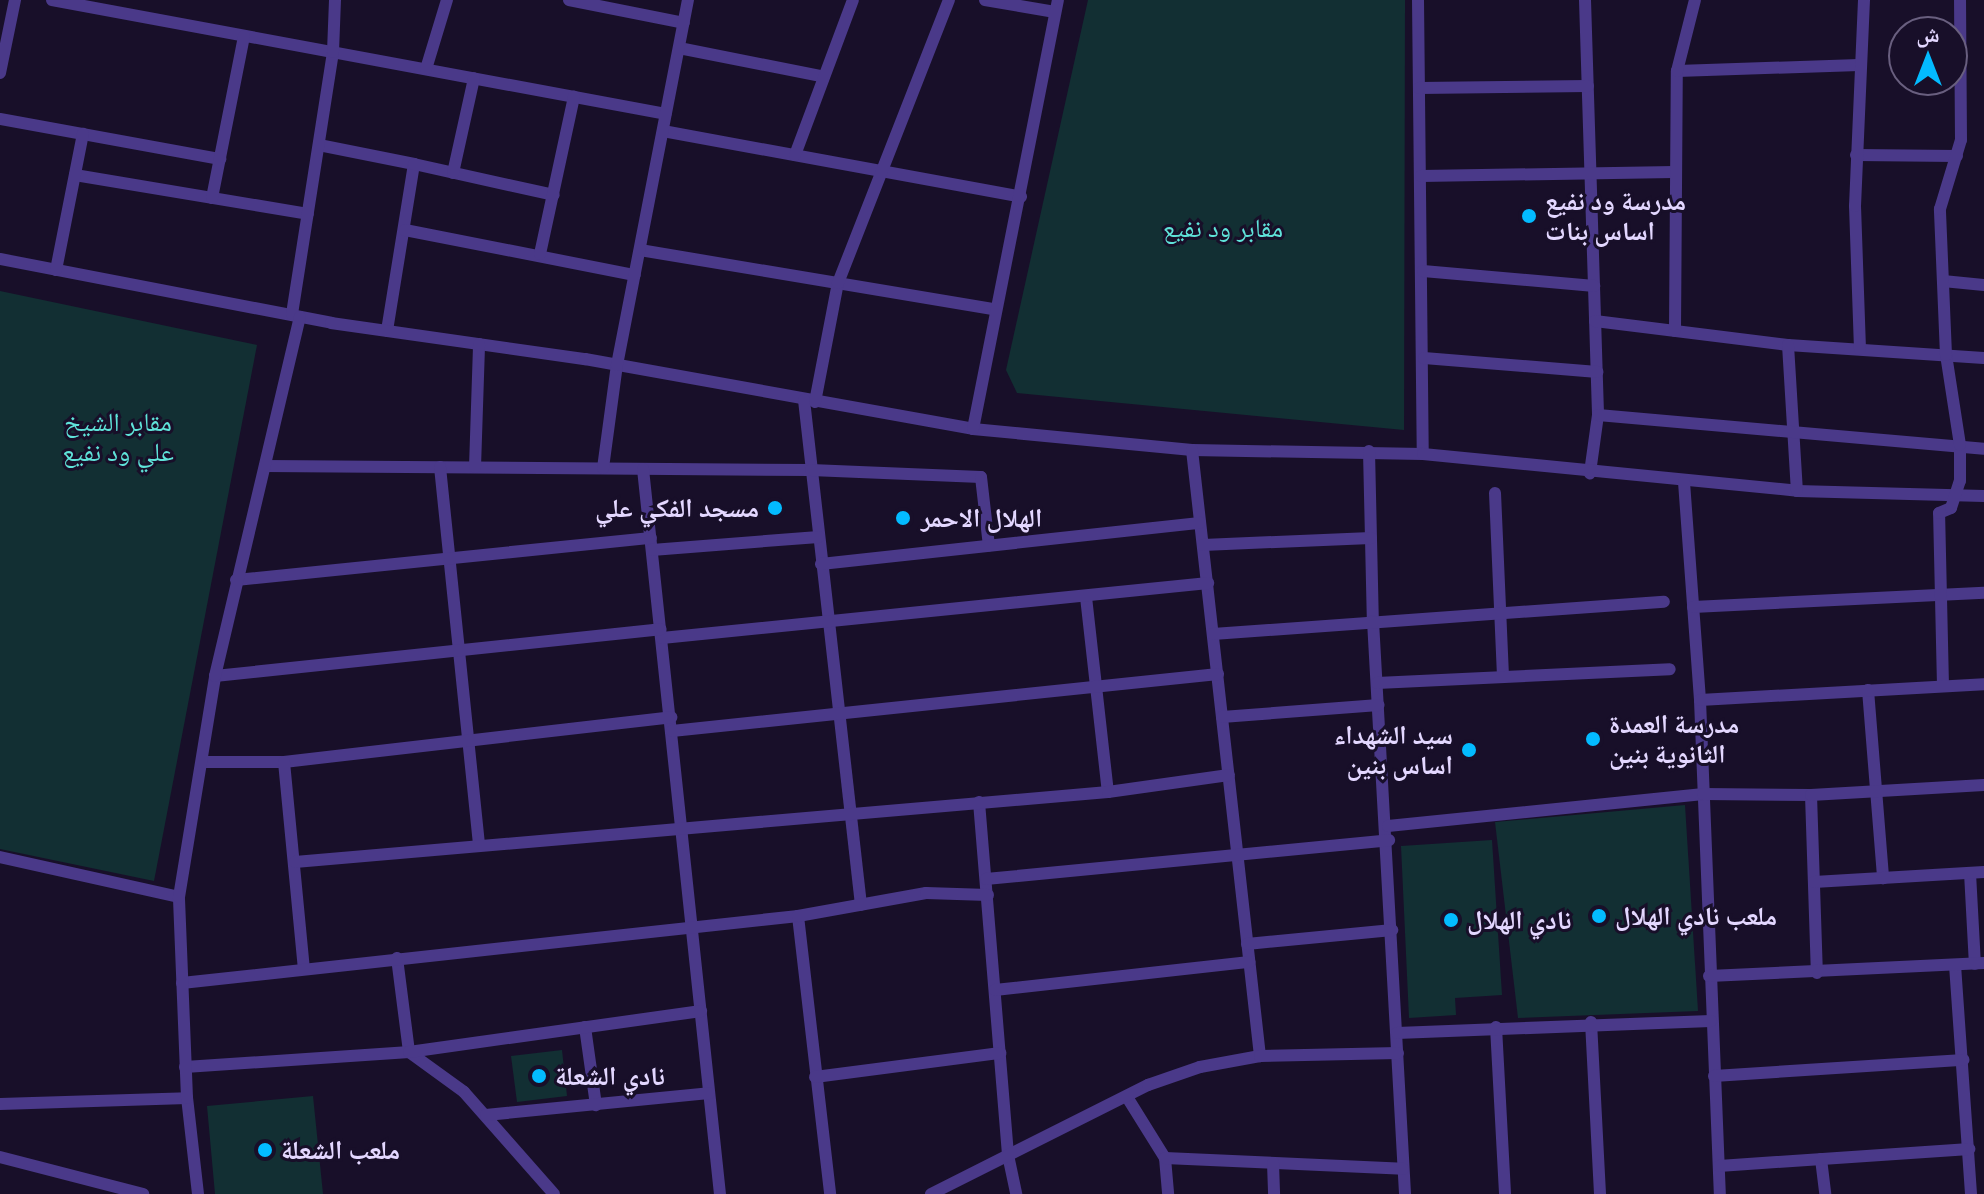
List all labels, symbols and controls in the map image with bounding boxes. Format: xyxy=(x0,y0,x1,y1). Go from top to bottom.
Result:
north arrow xyxy=(1888,16,1968,96)
text: ش xyxy=(1916,19,1940,48)
place label: مدرسة ود نفيع اساس بنات xyxy=(1545,185,1686,246)
marker: مدرسة ود نفيع اساس بنات xyxy=(1520,207,1538,225)
park label: مقابر ود نفيع xyxy=(1163,212,1283,244)
park label: مقابر الشيخ علي ود نفيع xyxy=(62,406,174,468)
place label: مسجد الفكي علي xyxy=(595,492,759,524)
marker: مسجد الفكي علي xyxy=(766,499,784,517)
place label: الهلال الاحمر xyxy=(921,502,1042,534)
marker: الهلال الاحمر xyxy=(892,507,914,529)
place label: مدرسة العمدة الثانوية بنين xyxy=(1609,708,1739,770)
place label: سيد الشهداء اساس بنين xyxy=(1333,719,1453,780)
marker: مدرسة العمدة الثانوية بنين xyxy=(1584,730,1602,748)
marker: سيد الشهداء اساس بنين xyxy=(1460,741,1478,759)
place label: ملعب نادي الهلال xyxy=(1615,900,1777,932)
place label: نادي الهلال xyxy=(1467,904,1571,936)
marker: ملعب نادي الهلال xyxy=(1590,907,1608,925)
marker: نادي الهلال xyxy=(1442,911,1460,929)
place label: نادي الشعلة xyxy=(555,1060,665,1092)
marker: نادي الشعلة xyxy=(530,1067,548,1085)
place label: ملعب الشعلة xyxy=(281,1134,400,1166)
marker: ملعب الشعلة xyxy=(256,1141,274,1159)

